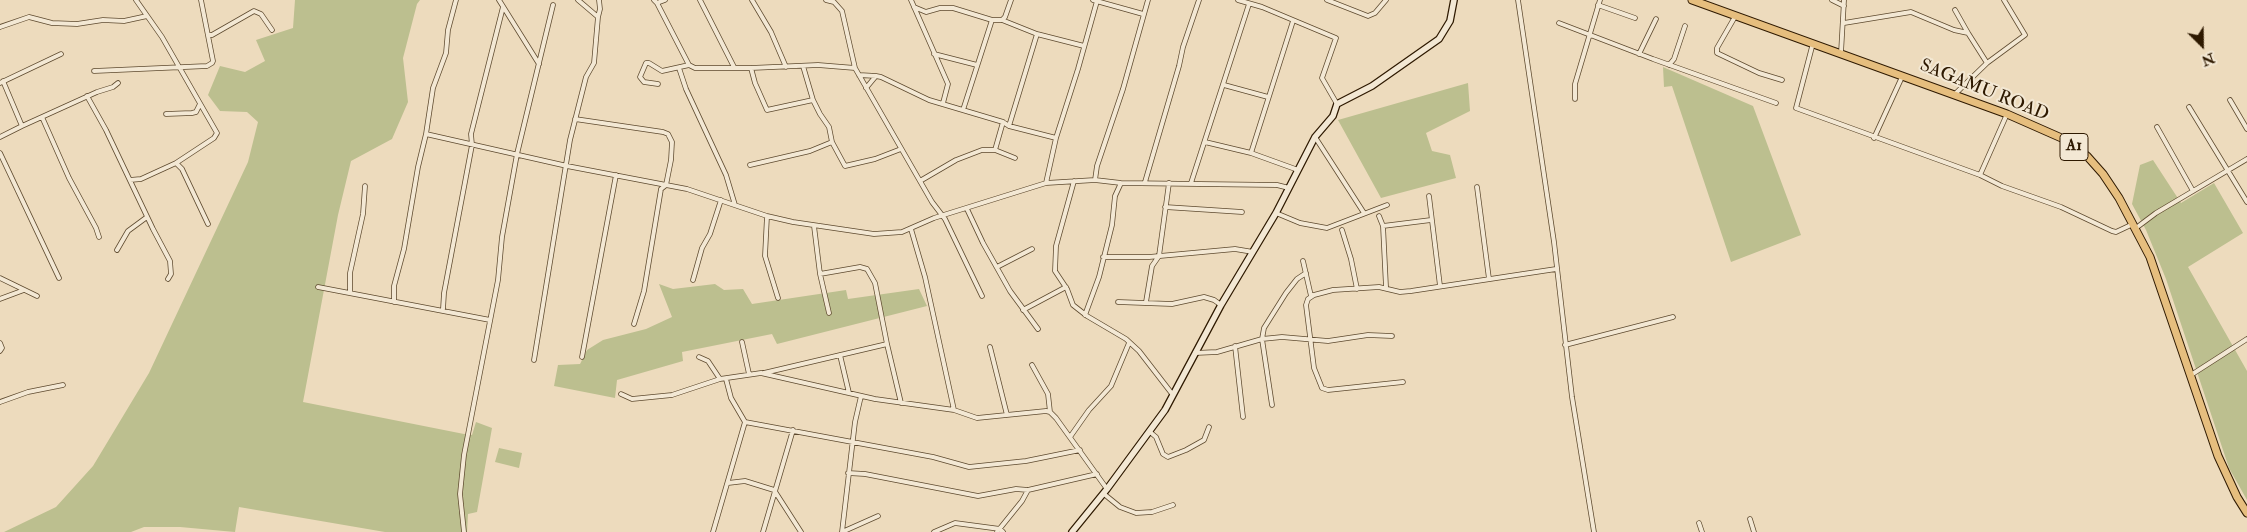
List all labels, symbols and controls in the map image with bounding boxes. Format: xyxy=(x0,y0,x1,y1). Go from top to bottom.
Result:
north arrow xyxy=(2177,20,2227,70)
text: N xyxy=(2199,49,2217,70)
street label: SAGAMU ROAD xyxy=(1916,55,2052,127)
road number: A1 xyxy=(2060,134,2088,160)

